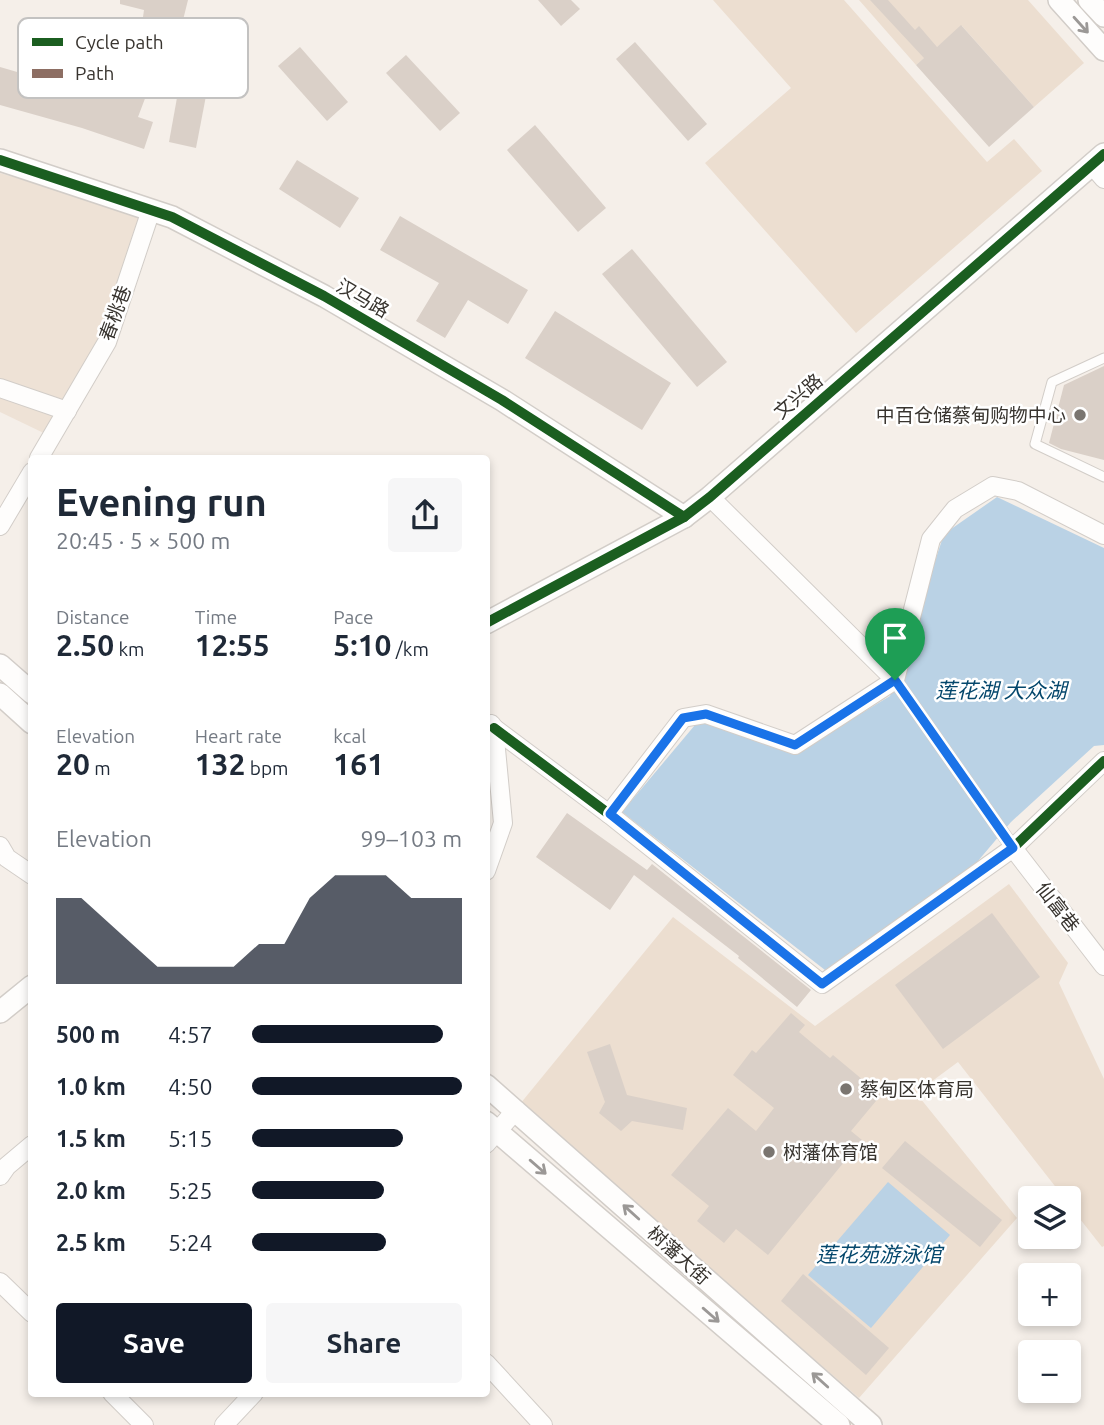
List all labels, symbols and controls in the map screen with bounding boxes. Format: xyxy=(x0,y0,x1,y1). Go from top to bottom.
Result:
one-way arrow xyxy=(1073,16,1090,33)
legend xyxy=(18,18,248,98)
text: Cycle path xyxy=(75,31,164,53)
text: Path xyxy=(75,62,114,84)
street label: 汉马路 xyxy=(333,274,393,322)
street label: 春桃巷 xyxy=(95,282,135,344)
street label: 文兴路 xyxy=(769,369,827,423)
place label: 中百仓储蔡甸购物中心 xyxy=(876,404,1066,426)
marker: 中百仓储蔡甸购物中心 xyxy=(1072,407,1088,423)
button: share xyxy=(388,478,462,552)
text: Evening run xyxy=(56,481,267,523)
text: 20:45 · 5 × 500 m xyxy=(56,528,230,553)
text: Distance xyxy=(56,606,130,628)
text: Time xyxy=(195,606,237,628)
text: Pace xyxy=(333,606,374,628)
pin xyxy=(865,608,925,680)
icon: arrive xyxy=(876,619,914,657)
text: 2.50 xyxy=(56,628,114,662)
text: 12:55 xyxy=(195,628,270,662)
text: 5:10 xyxy=(333,628,391,662)
text: km xyxy=(114,638,144,660)
text: /km xyxy=(391,638,429,660)
water label: 莲花湖 大众湖 xyxy=(936,678,1069,702)
text: Elevation xyxy=(56,725,135,747)
text: Heart rate xyxy=(195,725,282,747)
text: kcal xyxy=(333,725,366,747)
text: 20 xyxy=(56,747,90,781)
text: 132 xyxy=(195,747,245,781)
text: 161 xyxy=(333,747,384,781)
text: m xyxy=(90,757,111,779)
text: bpm xyxy=(245,757,288,779)
text: Elevation xyxy=(56,826,152,851)
text: 99–103 m xyxy=(361,826,462,851)
street label: 仙富巷 xyxy=(1032,878,1084,936)
text: 500 m xyxy=(56,1022,120,1047)
text: 4:57 xyxy=(168,1022,213,1047)
text: 1.0 km xyxy=(56,1074,126,1099)
text: 4:50 xyxy=(168,1074,213,1099)
place label: 蔡甸区体育局 xyxy=(860,1078,974,1100)
marker: 蔡甸区体育局 xyxy=(838,1081,854,1097)
text: 1.5 km xyxy=(56,1126,126,1151)
text: 5:15 xyxy=(168,1126,213,1151)
place label: 树藩体育馆 xyxy=(783,1141,878,1163)
marker: 树藩体育馆 xyxy=(761,1144,777,1160)
one-way arrow xyxy=(529,1159,547,1175)
text: 2.0 km xyxy=(56,1178,126,1203)
text: 5:25 xyxy=(168,1178,213,1203)
map controls xyxy=(1018,1186,1081,1403)
button: layers xyxy=(1018,1186,1081,1249)
one-way arrow xyxy=(623,1204,640,1221)
street label: 树藩大街 xyxy=(643,1221,715,1289)
text: 2.5 km xyxy=(56,1230,126,1255)
text: 5:24 xyxy=(168,1230,213,1255)
water label: 莲花苑游泳馆 xyxy=(816,1242,945,1266)
button: + xyxy=(1018,1263,1081,1326)
button: Save xyxy=(56,1303,252,1383)
button: Share xyxy=(266,1303,462,1383)
one-way arrow xyxy=(701,1307,719,1323)
button: − xyxy=(1018,1340,1081,1403)
one-way arrow xyxy=(811,1372,829,1388)

